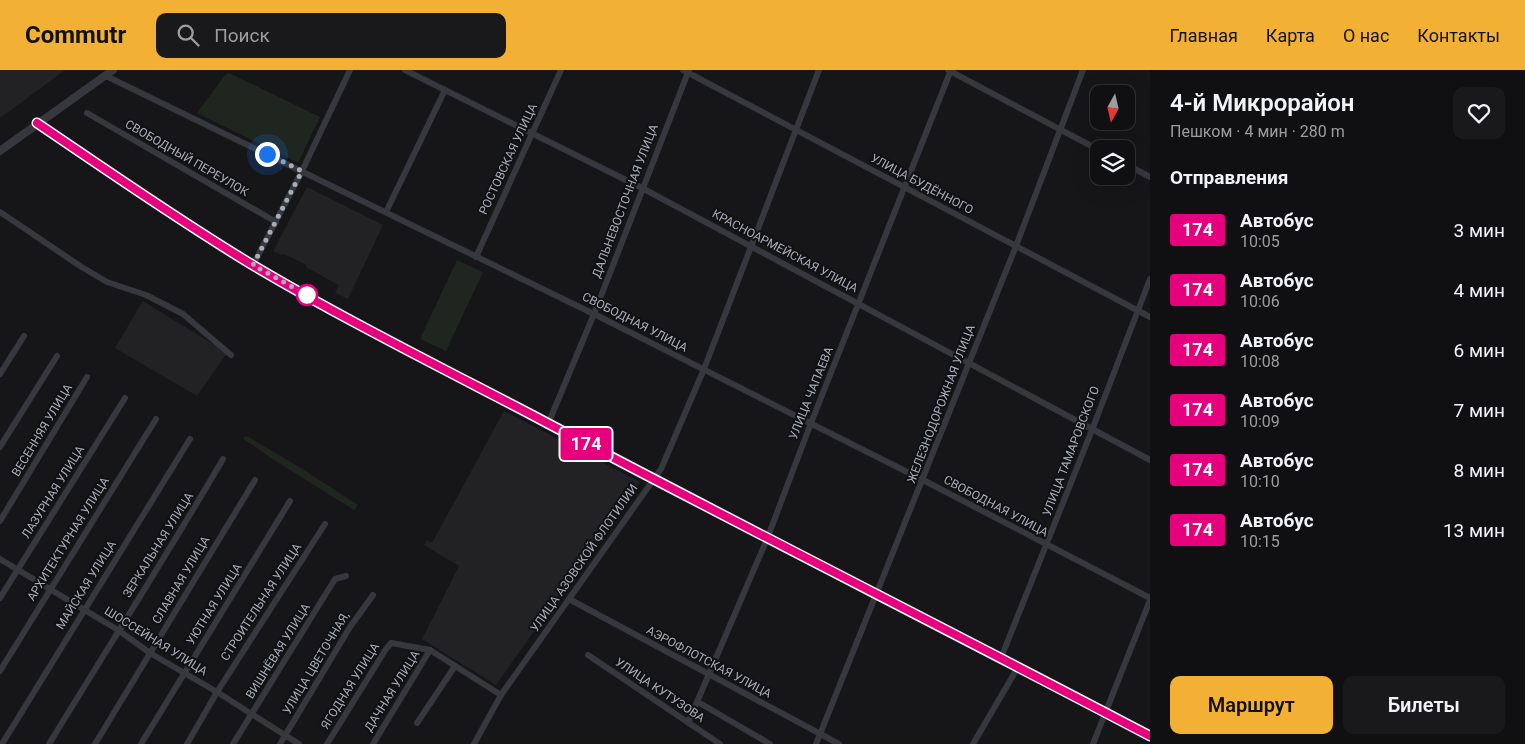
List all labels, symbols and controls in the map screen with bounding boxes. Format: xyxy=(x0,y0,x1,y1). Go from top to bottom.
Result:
search box xyxy=(156,13,506,58)
text: Commutr xyxy=(25,21,126,49)
icon: search xyxy=(174,21,202,49)
text: Поиск xyxy=(214,24,270,47)
text: Главная xyxy=(1169,25,1238,46)
text: Карта xyxy=(1266,25,1315,46)
text: О нас xyxy=(1343,25,1389,46)
text: Контакты xyxy=(1417,25,1500,46)
north arrow xyxy=(1090,85,1135,130)
map controls xyxy=(1090,85,1135,185)
button: heart xyxy=(1453,87,1505,139)
text: 4-й Микрорайон xyxy=(1170,89,1355,117)
street label: РОСТОВСКАЯ УЛИЦА xyxy=(476,101,540,217)
street label: СВОБОДНЫЙ ПЕРЕУЛОК xyxy=(123,116,252,199)
street label: ДАЛЬНЕВОСТОЧНАЯ УЛИЦА xyxy=(589,122,661,280)
text: Пешком · 4 мин · 280 m xyxy=(1170,122,1345,141)
button: layers xyxy=(1090,140,1135,185)
your location xyxy=(255,142,280,167)
street label: УЛИЦА БУДЁННОГО xyxy=(868,150,976,217)
text: Отправления xyxy=(1170,166,1288,189)
street label: КРАСНОАРМЕЙСКАЯ УЛИЦА xyxy=(710,206,861,296)
text: Автобус xyxy=(1240,209,1314,232)
text: 174 xyxy=(1182,219,1213,240)
text: 3 мин xyxy=(1454,219,1505,242)
text: 10:05 xyxy=(1240,232,1280,251)
text: Автобус xyxy=(1240,269,1314,292)
text: 174 xyxy=(1182,279,1213,300)
text: 4 мин xyxy=(1454,279,1505,302)
unlabelled marker xyxy=(296,284,318,306)
street label: СВОБОДНАЯ УЛИЦА xyxy=(580,289,690,355)
text: 10:06 xyxy=(1240,292,1280,311)
street label: ЖЕЛЕЗНОДОРОЖНАЯ УЛИЦА xyxy=(904,323,978,485)
text: Автобус xyxy=(1240,329,1314,352)
text: 174 xyxy=(1182,339,1213,360)
text: 6 мин xyxy=(1454,339,1505,362)
street label: УЛИЦА ЧАПАЕВА xyxy=(786,344,836,441)
text: 10:08 xyxy=(1240,352,1280,371)
street label: ВЕСЕННЯЯ УЛИЦА xyxy=(9,381,75,479)
street label: УЛИЦА ТАМАРОВСКОГО xyxy=(1040,384,1102,518)
text: Автобус xyxy=(1240,389,1314,412)
text: 174 xyxy=(1182,399,1213,420)
text: 7 мин xyxy=(1454,399,1505,422)
text: 10:09 xyxy=(1240,412,1280,431)
line badge: 174 xyxy=(557,428,615,460)
text: 174 xyxy=(571,433,601,454)
street label: ЛАЗУРНАЯ УЛИЦА xyxy=(19,443,87,541)
text: Автобус xyxy=(1240,449,1314,472)
text: 174 xyxy=(1182,459,1213,480)
text: 8 мин xyxy=(1454,459,1505,482)
text: 10:10 xyxy=(1240,472,1280,491)
street label: СВОБОДНАЯ УЛИЦА xyxy=(941,473,1051,540)
street label: АРХИТЕКТУРНАЯ УЛИЦА xyxy=(24,474,112,603)
street label: УЛИЦА АЗОВСКОЙ ФЛОТИЛИИ xyxy=(527,481,641,635)
street label: ЗЕРКАЛЬНАЯ УЛИЦА xyxy=(120,490,196,600)
text: Автобус xyxy=(1240,509,1314,532)
text: 174 xyxy=(1182,519,1213,540)
text: 13 мин xyxy=(1443,519,1505,542)
text: 10:15 xyxy=(1240,532,1280,551)
street label: СЛАВНАЯ УЛИЦА xyxy=(149,533,213,626)
street label: МАЙСКАЯ УЛИЦА xyxy=(52,537,119,632)
street label: СТРОИТЕЛЬНАЯ УЛИЦА xyxy=(218,541,304,663)
street label: УЮТНАЯ УЛИЦА xyxy=(183,561,245,647)
street label: ВИШНЁВАЯ УЛИЦА xyxy=(242,600,313,701)
street label: ШОССЕЙНАЯ УЛИЦА xyxy=(102,603,211,678)
street label: УЛИЦА ЦВЕТОЧНАЯ, xyxy=(280,609,352,717)
street label: АЭРОФЛОТСКАЯ УЛИЦА xyxy=(644,623,774,701)
street label: ЯГОДНАЯ УЛИЦА xyxy=(318,640,382,732)
street label: ДАЧНАЯ УЛИЦА xyxy=(361,648,423,734)
street label: УЛИЦА КУТУЗОВА xyxy=(613,655,707,725)
button: Маршрут xyxy=(1170,676,1333,734)
button: Билеты xyxy=(1343,676,1505,734)

